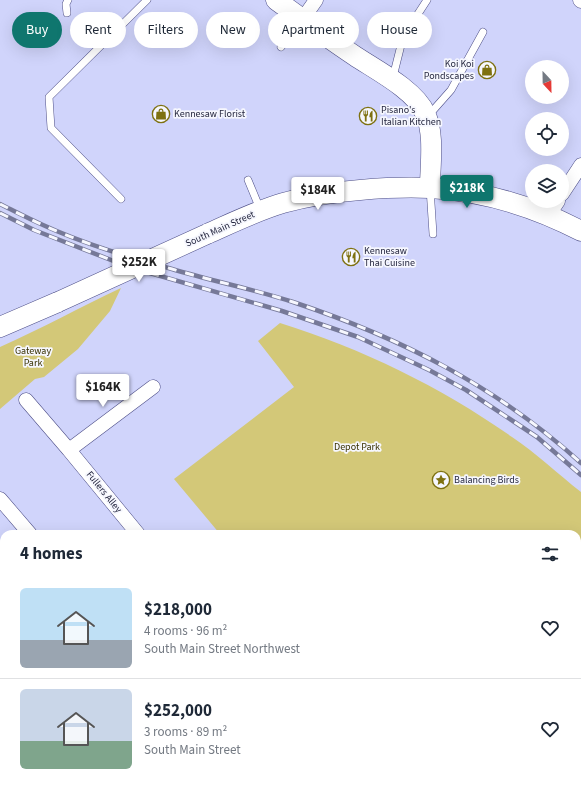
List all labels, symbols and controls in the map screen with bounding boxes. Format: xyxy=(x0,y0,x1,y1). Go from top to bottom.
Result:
chip: Buy xyxy=(12,12,62,48)
chip: Rent xyxy=(70,12,126,48)
chip: Filters xyxy=(134,12,198,48)
chip: New xyxy=(206,12,260,48)
chip: Apartment xyxy=(268,12,359,48)
chip: House xyxy=(367,12,432,48)
place label: Koi Koi Pondscapes xyxy=(424,57,474,83)
shop icon: Koi Koi Pondscapes xyxy=(477,60,497,80)
north arrow xyxy=(525,60,569,104)
map controls xyxy=(525,60,569,208)
place label: Pisano's Italian Kitchen xyxy=(381,103,441,129)
shop icon: Kennesaw Florist xyxy=(151,104,171,124)
restaurant icon: Pisano's Italian Kitchen xyxy=(358,106,378,126)
place label: Kennesaw Florist xyxy=(174,107,246,121)
button: locate xyxy=(525,112,569,156)
button: layers xyxy=(525,164,569,208)
pin: $218K xyxy=(439,175,495,209)
pin: $184K xyxy=(290,177,346,211)
text: $218K xyxy=(449,179,485,197)
text: $184K xyxy=(300,181,336,199)
street label: South Main Street xyxy=(183,207,257,251)
place label: Kennesaw Thai Cuisine xyxy=(364,244,415,270)
restaurant icon: Kennesaw Thai Cuisine xyxy=(341,247,361,267)
pin: $252K xyxy=(111,249,167,283)
text: $252K xyxy=(121,253,157,271)
park label: Gateway Park xyxy=(15,344,51,370)
pin: $164K xyxy=(75,374,131,408)
text: $164K xyxy=(85,378,121,396)
park label: Depot Park xyxy=(334,440,380,454)
street label: Fullers Alley xyxy=(83,468,125,516)
place icon: Balancing Birds xyxy=(431,470,451,490)
place label: Balancing Birds xyxy=(454,473,519,487)
text: 4 homes xyxy=(20,542,82,566)
icon: filters xyxy=(539,543,561,565)
text: $218,000 xyxy=(144,598,212,622)
icon: home xyxy=(52,604,100,652)
icon: heart xyxy=(539,617,561,639)
text: 4 rooms · 96 m² xyxy=(144,622,227,640)
text: South Main Street Northwest xyxy=(144,640,300,658)
text: $252,000 xyxy=(144,699,212,723)
icon: home xyxy=(52,705,100,753)
icon: heart xyxy=(539,718,561,740)
text: 3 rooms · 89 m² xyxy=(144,723,227,741)
text: South Main Street xyxy=(144,741,241,759)

